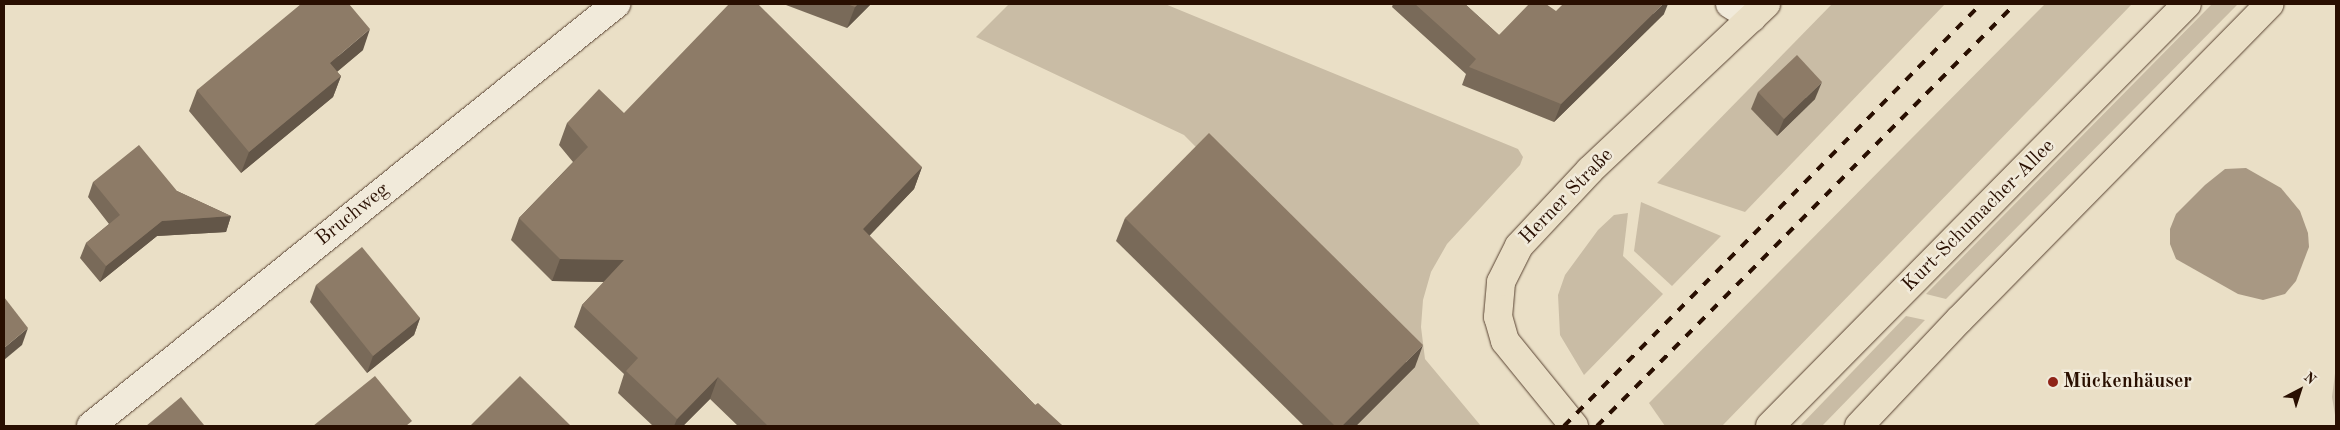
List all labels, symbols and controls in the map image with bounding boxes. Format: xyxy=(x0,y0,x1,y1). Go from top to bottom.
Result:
street label: Kurt-Schumacher-Allee xyxy=(1898,135,2060,297)
street label: Herner Straße xyxy=(1515,144,1619,250)
street label: Bruchweg xyxy=(312,178,394,252)
north arrow xyxy=(2275,365,2325,415)
place label: Mückenhäuser xyxy=(2063,370,2192,394)
text: N xyxy=(2301,370,2318,387)
marker: Mückenhäuser xyxy=(2047,376,2059,388)

